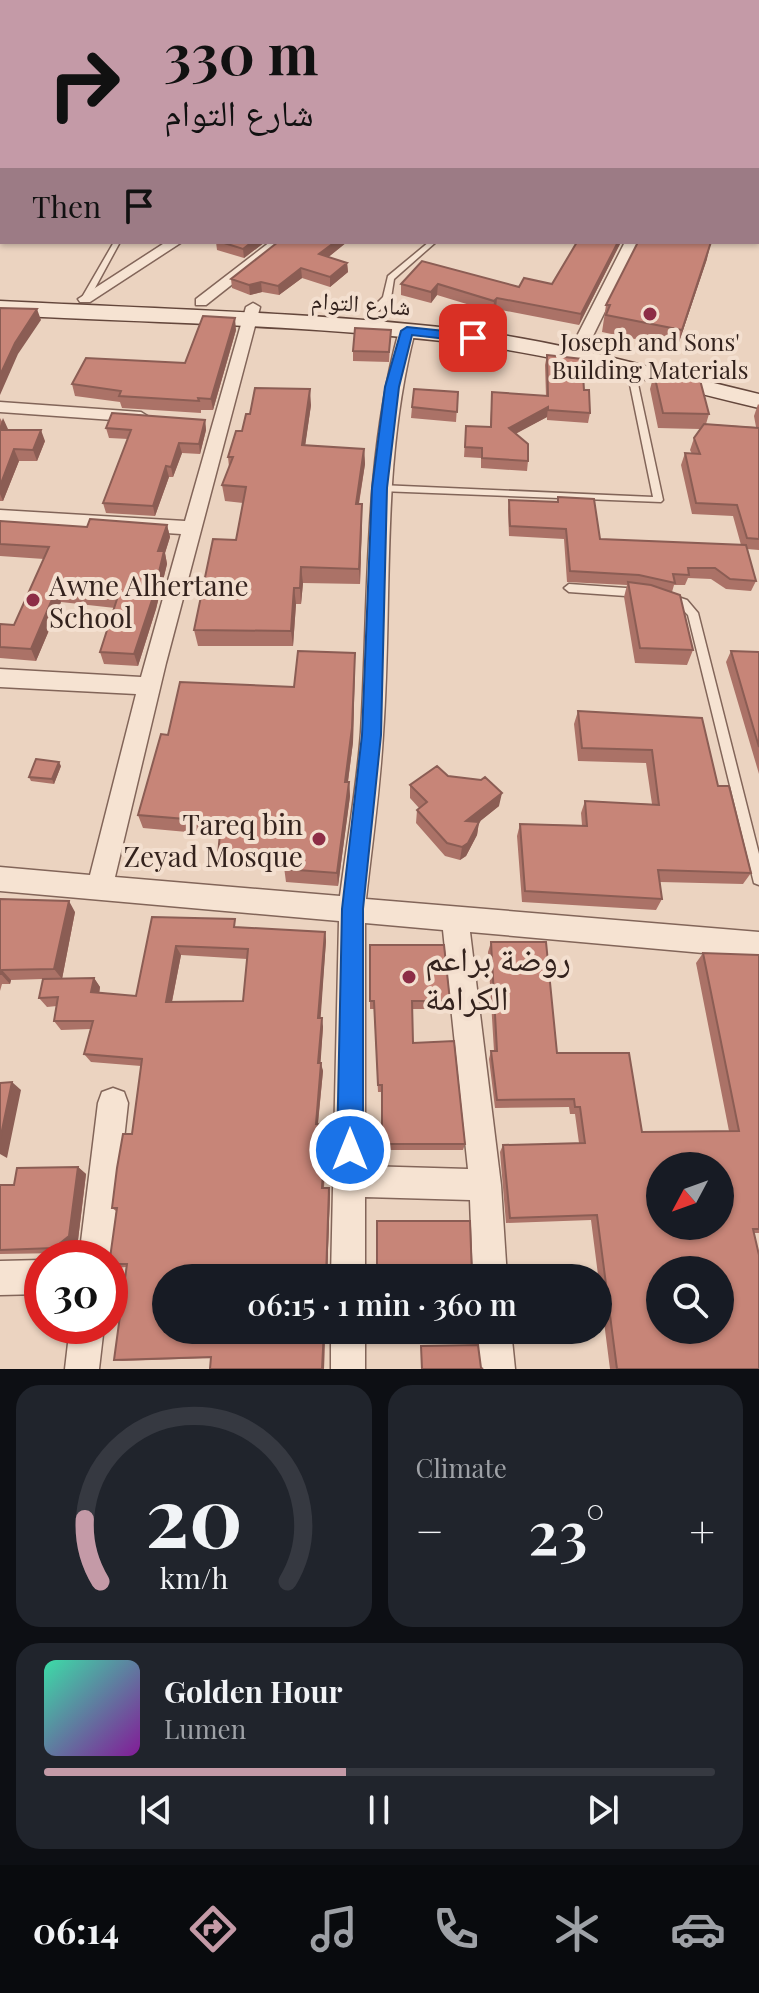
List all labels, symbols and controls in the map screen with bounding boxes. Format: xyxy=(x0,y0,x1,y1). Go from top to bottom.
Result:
text: 330 m xyxy=(164,15,319,90)
icon: right xyxy=(32,32,136,136)
text: شارع التوام xyxy=(164,87,314,135)
icon: arrive xyxy=(117,184,161,228)
text: Then xyxy=(32,186,101,226)
street label: شارع التوام xyxy=(310,283,412,323)
pin xyxy=(439,304,507,372)
marker: Joseph and Sons' Building Materials xyxy=(641,305,659,323)
icon: arrive xyxy=(451,316,495,360)
place label: Joseph and Sons' Building Materials xyxy=(552,325,748,385)
place label: Awne Alhertane School xyxy=(48,566,249,635)
marker: Awne Alhertane School xyxy=(24,591,42,609)
place label: Tareq bin Zeyad Mosque xyxy=(124,805,303,874)
marker: Tareq bin Zeyad Mosque xyxy=(310,830,328,848)
place label: روضة براعم الكرامة xyxy=(425,934,571,1019)
marker: روضة براعم الكرامة xyxy=(400,968,418,986)
position arrow xyxy=(308,1108,392,1192)
north arrow xyxy=(646,1152,734,1240)
map controls xyxy=(646,1152,734,1344)
speed limit sign: 30 xyxy=(24,1240,128,1344)
button: search xyxy=(646,1256,734,1344)
text: 06:15 · 1 min · 360 m xyxy=(247,1284,517,1324)
text: Climate xyxy=(416,1450,507,1485)
text: 20 xyxy=(145,1458,242,1569)
text: 23° xyxy=(528,1490,605,1570)
text: − xyxy=(416,1500,444,1559)
text: + xyxy=(689,1500,715,1559)
text: km/h xyxy=(159,1558,228,1596)
text: Golden Hour xyxy=(164,1671,343,1711)
text: Lumen xyxy=(164,1711,246,1746)
icon: previous xyxy=(134,1788,178,1832)
icon: pause xyxy=(357,1788,401,1832)
icon: next xyxy=(581,1788,625,1832)
icon: directions xyxy=(185,1901,241,1957)
icon: music xyxy=(306,1901,362,1957)
icon: phone xyxy=(428,1901,484,1957)
icon: climate xyxy=(549,1901,605,1957)
icon: car xyxy=(670,1901,726,1957)
text: 06:14 xyxy=(33,1905,119,1953)

